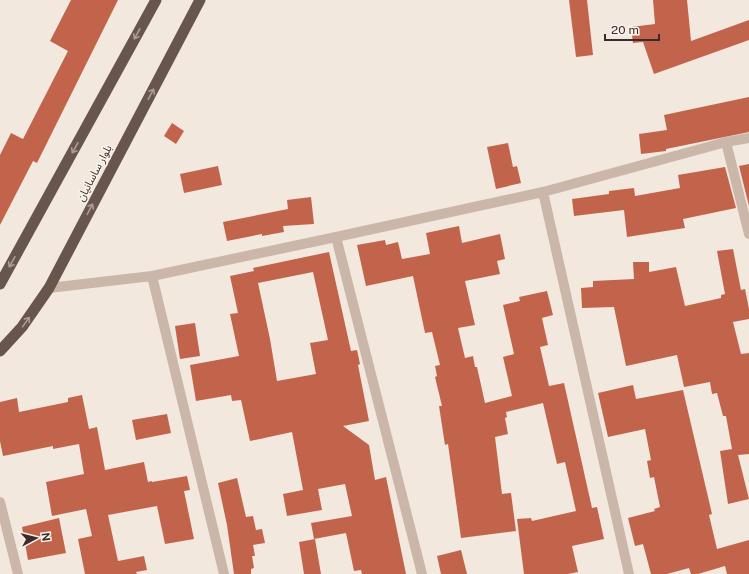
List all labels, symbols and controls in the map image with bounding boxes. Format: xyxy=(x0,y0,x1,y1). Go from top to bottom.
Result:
scale bar xyxy=(605,16,659,42)
text: 20 m xyxy=(611,23,639,37)
one-way arrow xyxy=(133,28,141,40)
one-way arrow xyxy=(147,88,155,100)
one-way arrow xyxy=(70,142,78,154)
street label: بلوار ساسانیان xyxy=(74,143,115,204)
one-way arrow xyxy=(87,203,94,215)
one-way arrow xyxy=(8,256,16,268)
one-way arrow xyxy=(22,316,30,327)
north arrow xyxy=(16,518,56,558)
text: N xyxy=(39,532,52,542)

